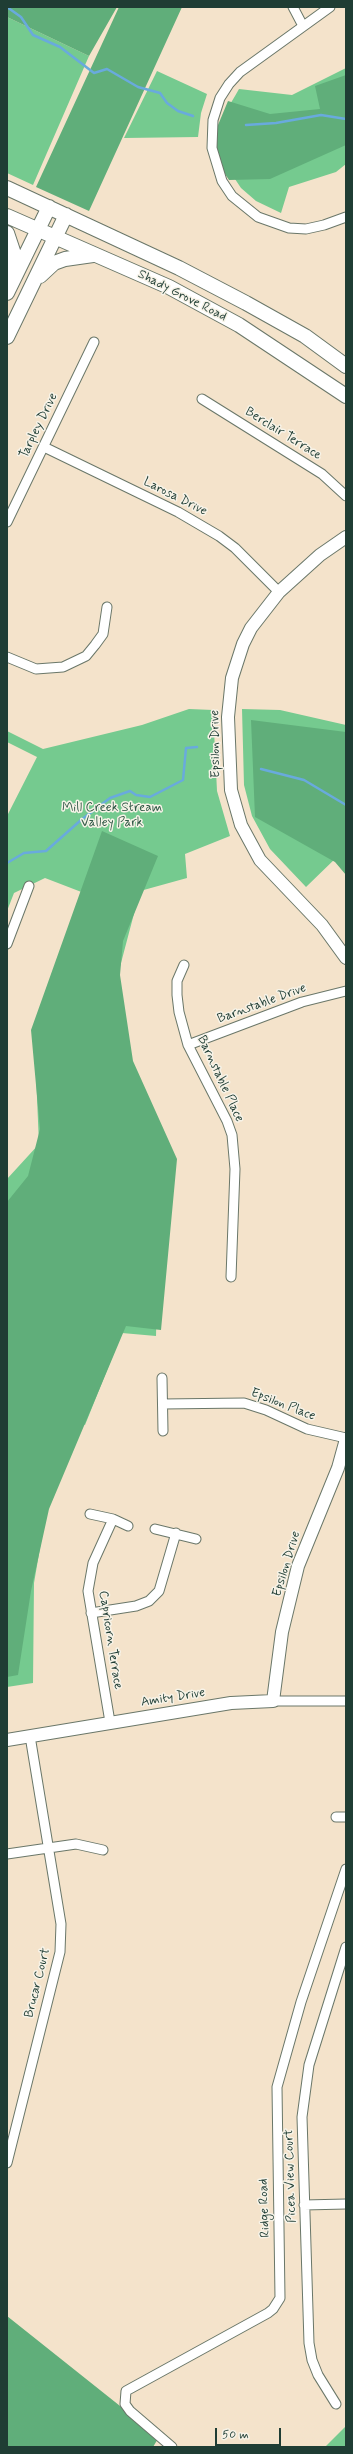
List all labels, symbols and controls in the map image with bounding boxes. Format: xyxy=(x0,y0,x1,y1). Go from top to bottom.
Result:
street label: Shady Grove Road xyxy=(135,267,229,325)
street label: Tarpley Drive xyxy=(16,391,62,461)
street label: Berclair Terrace xyxy=(242,404,324,464)
street label: Larosa Drive xyxy=(140,474,210,520)
street label: Epsilon Drive xyxy=(208,710,224,778)
park label: Mill Creek Stream Valley Park xyxy=(62,800,162,831)
street label: Barnstable Drive xyxy=(215,981,309,1027)
street label: Barnstable Place xyxy=(193,1033,247,1125)
street label: Epsilon Place xyxy=(248,1386,318,1424)
street label: Epsilon Drive xyxy=(270,1529,304,1599)
street label: Capricorn Terrace xyxy=(94,1589,126,1691)
street label: Amity Drive xyxy=(140,1685,206,1711)
street label: Brucar Court xyxy=(22,1947,54,2019)
street label: Picea View Court xyxy=(282,2129,300,2223)
street label: Ridge Road xyxy=(256,2178,274,2238)
scale bar xyxy=(217,2420,283,2446)
text: 50 m xyxy=(222,2427,249,2443)

